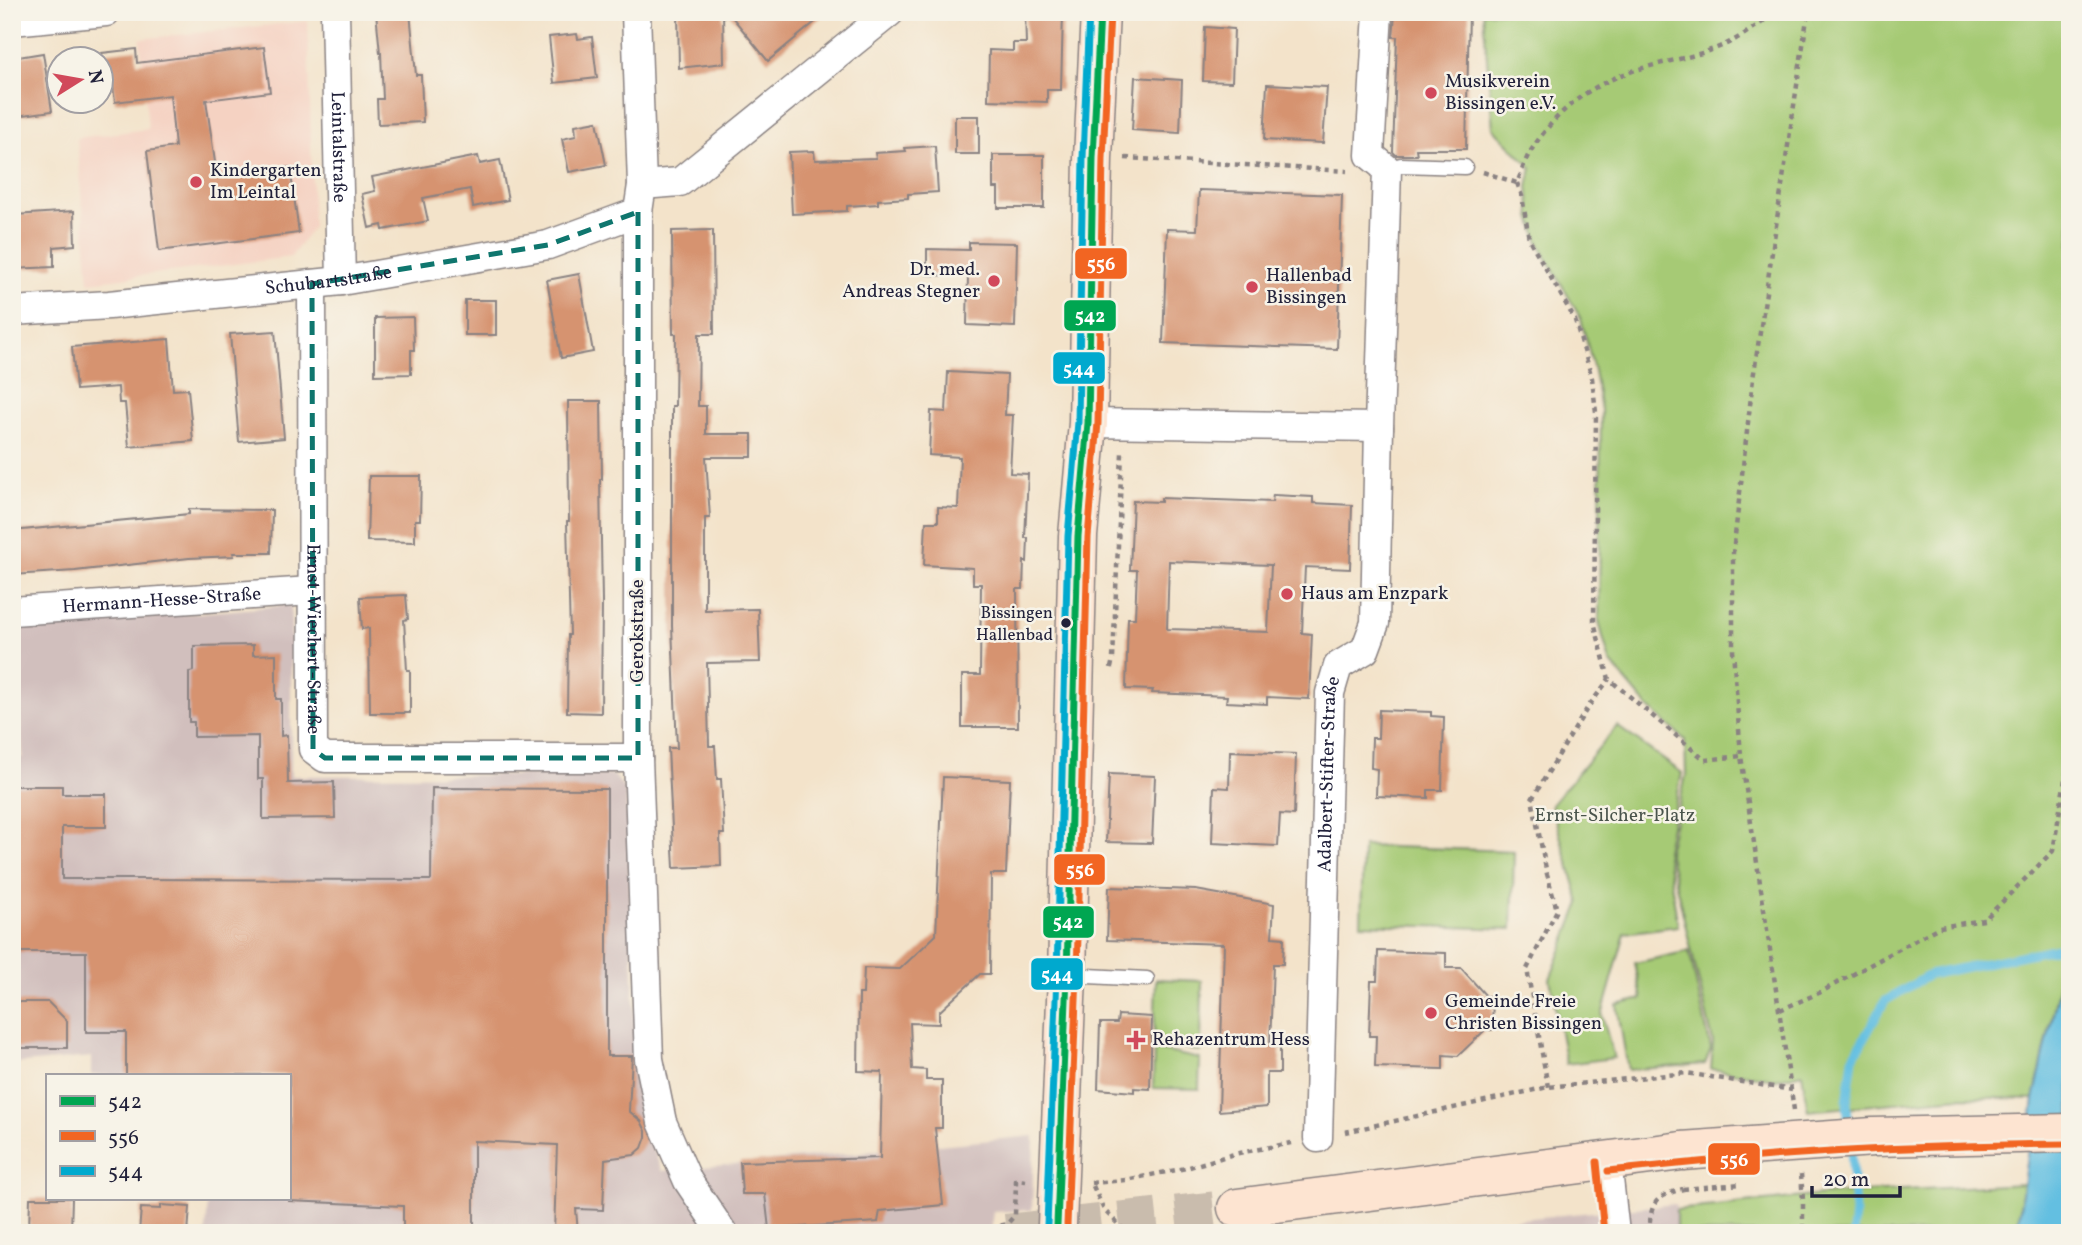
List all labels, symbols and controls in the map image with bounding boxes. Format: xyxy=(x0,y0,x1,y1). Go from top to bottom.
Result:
north arrow xyxy=(46,46,116,116)
text: N xyxy=(81,68,109,87)
place label: Musikverein Bissingen e.V. xyxy=(1445,69,1556,117)
marker: Musikverein Bissingen e.V. xyxy=(1423,85,1439,101)
street label: Leintalstraße xyxy=(324,91,352,203)
place label: Kindergarten Im Leintal xyxy=(210,158,322,206)
marker: Kindergarten Im Leintal xyxy=(188,174,204,190)
line badge: 556 xyxy=(1074,247,1128,280)
text: 556 xyxy=(1087,252,1115,278)
place label: Dr. med. Andreas Stegner xyxy=(842,257,980,305)
street label: Schubartstraße xyxy=(264,259,394,302)
place label: Hallenbad Bissingen xyxy=(1266,263,1352,311)
marker: Dr. med. Andreas Stegner xyxy=(986,273,1002,289)
marker: Hallenbad Bissingen xyxy=(1244,279,1260,295)
line badge: 542 xyxy=(1063,299,1117,332)
text: 542 xyxy=(1075,304,1105,330)
line badge: 544 xyxy=(1052,351,1106,385)
text: 544 xyxy=(1063,357,1095,383)
street label: Ernst-Wiechert-Straße xyxy=(300,544,326,734)
street label: Gerokstraße xyxy=(625,579,651,683)
street label: Hermann-Hesse-Straße xyxy=(61,581,262,621)
place label: Haus am Enzpark xyxy=(1301,581,1448,607)
marker: Haus am Enzpark xyxy=(1279,586,1295,602)
place label: Bissingen Hallenbad xyxy=(976,602,1053,647)
marker: Bissingen Hallenbad xyxy=(1059,616,1073,630)
street label: Adalbert-Stifter-Straße xyxy=(1312,673,1347,873)
park label: Ernst-Silcher-Platz xyxy=(1535,803,1695,829)
line badge: 556 xyxy=(1053,853,1106,886)
text: 556 xyxy=(1066,858,1094,884)
line badge: 542 xyxy=(1042,905,1095,939)
text: 542 xyxy=(1053,910,1083,936)
line badge: 544 xyxy=(1030,957,1084,991)
text: 544 xyxy=(1041,963,1073,989)
place label: Gemeinde Freie Christen Bissingen xyxy=(1445,989,1602,1037)
marker: Gemeinde Freie Christen Bissingen xyxy=(1423,1005,1439,1021)
place label: Rehazentrum Hess xyxy=(1152,1027,1310,1053)
marker: Rehazentrum Hess xyxy=(1126,1030,1146,1050)
legend xyxy=(46,1074,290,1200)
text: 542 xyxy=(108,1088,142,1117)
text: 556 xyxy=(108,1124,139,1153)
line badge: 556 xyxy=(1707,1142,1761,1176)
text: 556 xyxy=(1720,1148,1748,1174)
scale bar xyxy=(1812,1154,1900,1198)
text: 544 xyxy=(108,1158,143,1187)
text: 20 m xyxy=(1823,1166,1869,1195)

